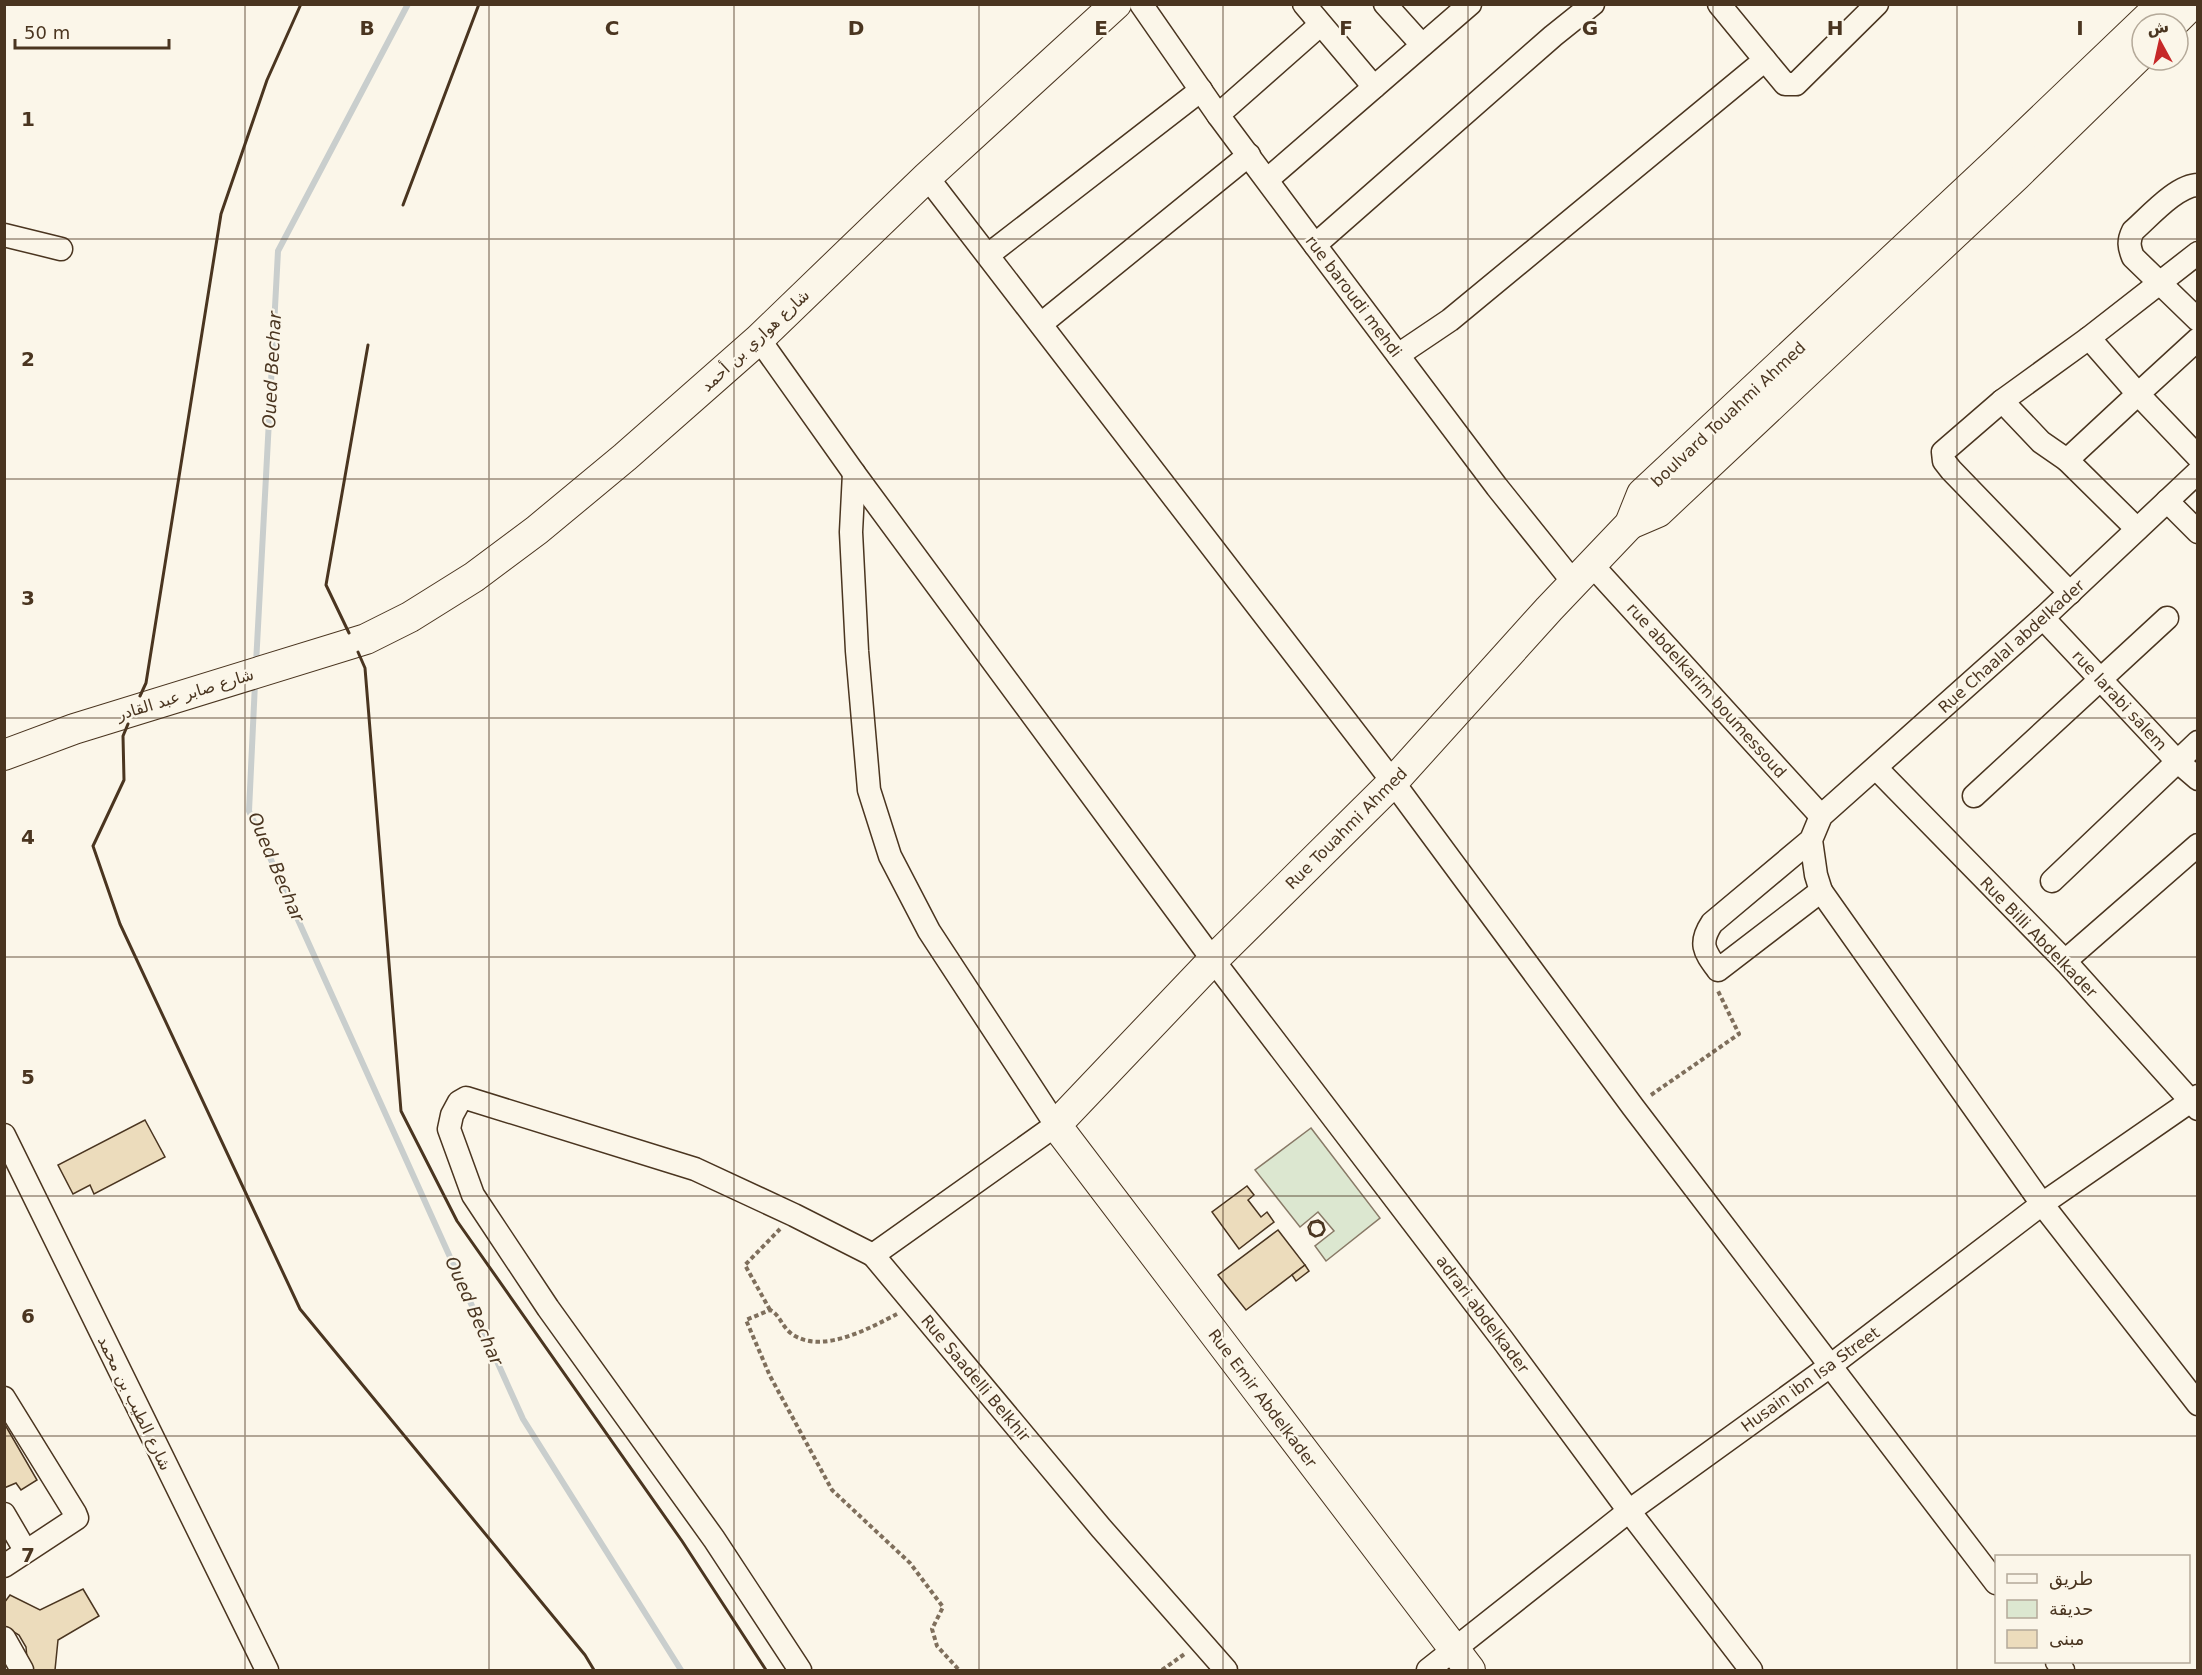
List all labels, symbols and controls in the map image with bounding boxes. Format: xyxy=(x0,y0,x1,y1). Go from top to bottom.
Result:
scale bar xyxy=(15,12,170,50)
north arrow xyxy=(2130,12,2190,72)
text: B xyxy=(359,16,375,40)
text: C xyxy=(605,16,619,40)
text: D xyxy=(848,16,864,40)
text: E xyxy=(1094,16,1108,40)
text: F xyxy=(1339,16,1353,40)
text: G xyxy=(1582,16,1598,40)
text: H xyxy=(1827,16,1843,40)
text: I xyxy=(2076,16,2084,40)
text: ش xyxy=(2146,17,2170,39)
text: 50 m xyxy=(24,22,70,43)
text: 1 xyxy=(21,107,35,131)
street label: rue baroudi mehdi xyxy=(1302,232,1406,361)
street label: شارع هواري بن أحمد xyxy=(697,285,814,396)
water label: Oued Bechar xyxy=(258,309,285,429)
street label: boulvard Touahmi Ahmed xyxy=(1647,338,1809,491)
text: 2 xyxy=(21,347,35,371)
street label: Rue Chaalal abdelkader xyxy=(1934,575,2089,717)
text: 3 xyxy=(21,586,35,610)
street label: rue abdelkarim boumessoud xyxy=(1623,599,1790,782)
street label: rue larabi salem xyxy=(2068,646,2171,754)
street label: شارع صابر عبد القادر xyxy=(113,665,256,726)
street label: Rue Touahmi Ahmed xyxy=(1282,764,1411,893)
water label: Oued Bechar xyxy=(244,809,310,926)
text: 4 xyxy=(21,825,35,849)
street label: Rue Billi Abdelkader xyxy=(1976,873,2101,1002)
text: 5 xyxy=(21,1065,35,1089)
street label: adrari abdelkader xyxy=(1432,1252,1533,1377)
water label: Oued Bechar xyxy=(441,1253,508,1370)
text: 6 xyxy=(21,1304,35,1328)
street label: Rue Saadelli Belkhir xyxy=(917,1311,1034,1446)
street label: Husain ibn Isa Street xyxy=(1737,1323,1883,1436)
street label: Rue Emir Abdelkader xyxy=(1204,1325,1321,1472)
street label: شارع الطيب بن محمد xyxy=(93,1333,175,1474)
text: 7 xyxy=(21,1543,35,1567)
legend xyxy=(1995,1555,2190,1663)
text: طريق xyxy=(2049,1568,2093,1590)
text: حديقة xyxy=(2049,1598,2093,1619)
text: مبنى xyxy=(2049,1628,2085,1649)

